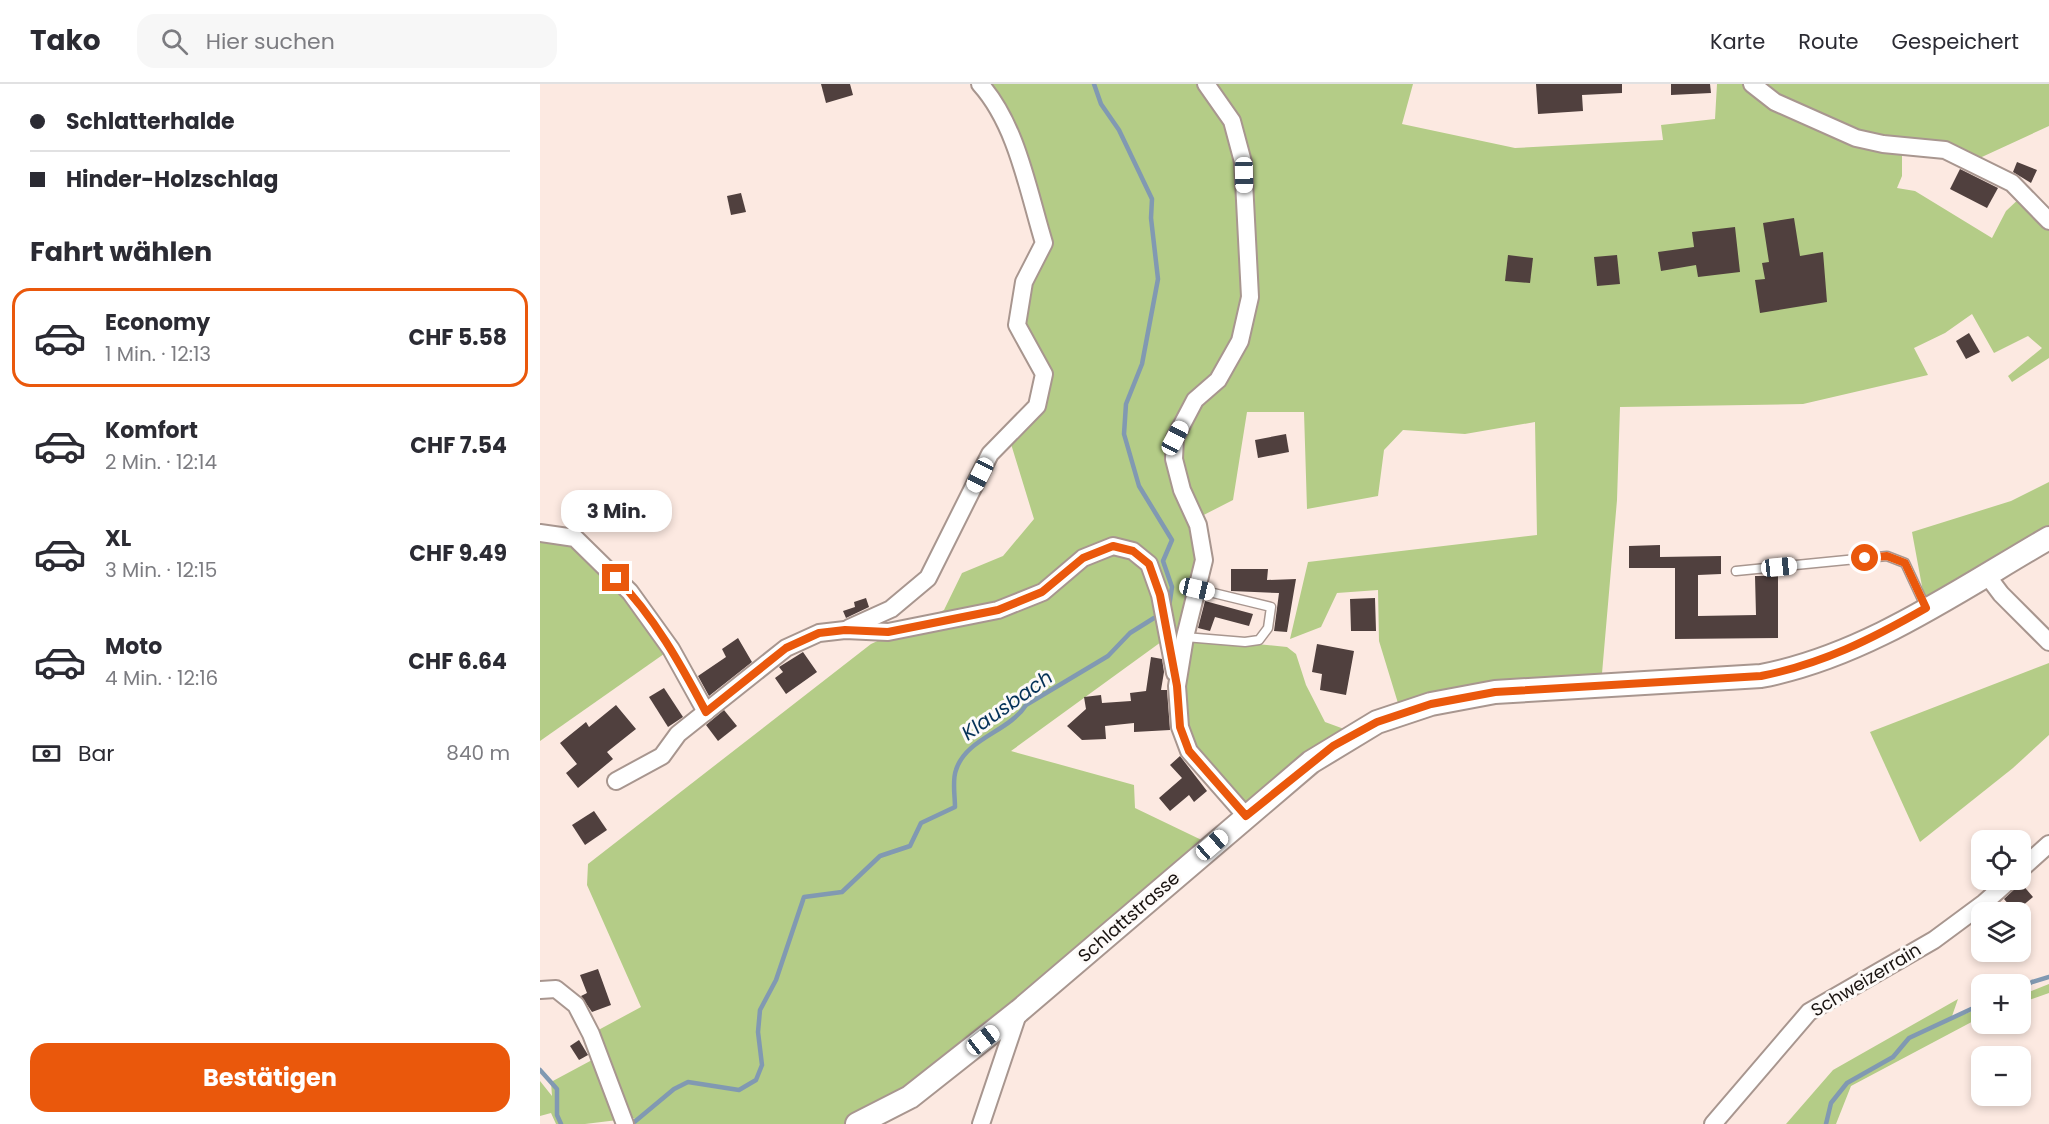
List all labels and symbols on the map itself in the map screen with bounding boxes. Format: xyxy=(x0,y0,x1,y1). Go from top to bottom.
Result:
car xyxy=(1235,157,1253,193)
car xyxy=(1159,418,1191,458)
car xyxy=(964,455,996,495)
callout: 3 Min. xyxy=(560,491,672,533)
route start xyxy=(1851,544,1878,571)
car xyxy=(1760,556,1798,578)
route end xyxy=(602,564,629,591)
car xyxy=(1177,576,1217,602)
water label: Klausbach xyxy=(956,663,1058,747)
car xyxy=(1193,826,1231,864)
street label: Schlattstrasse xyxy=(1072,865,1185,968)
street label: Schweizerrain xyxy=(1806,937,1925,1022)
car xyxy=(963,1022,1003,1058)

